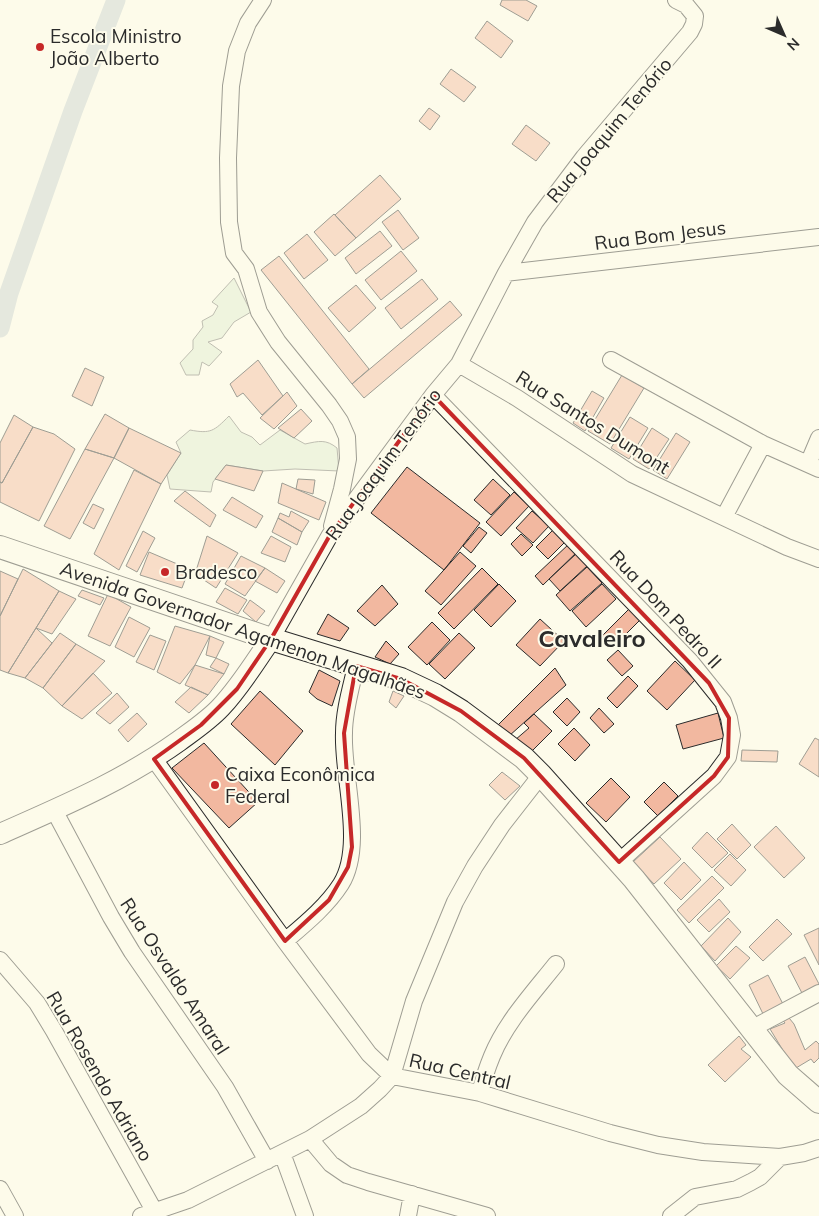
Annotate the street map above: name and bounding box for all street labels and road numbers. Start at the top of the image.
street label: Rua Joaquim Tenório [541,53,677,207]
street label: Rua Bom Jesus [593,215,727,255]
street label: Rua Santos Dumont [512,365,675,479]
street label: Rua Joaquim Tenório [320,383,446,545]
street label: Rua Dom Pedro II [605,545,727,673]
street label: Avenida Governador Agamenon Magalhães [57,556,429,704]
street label: Rua Osvaldo Amaral [115,893,235,1059]
street label: Rua Rosendo Adriano [41,987,159,1165]
street label: Rua Central [407,1048,513,1094]

